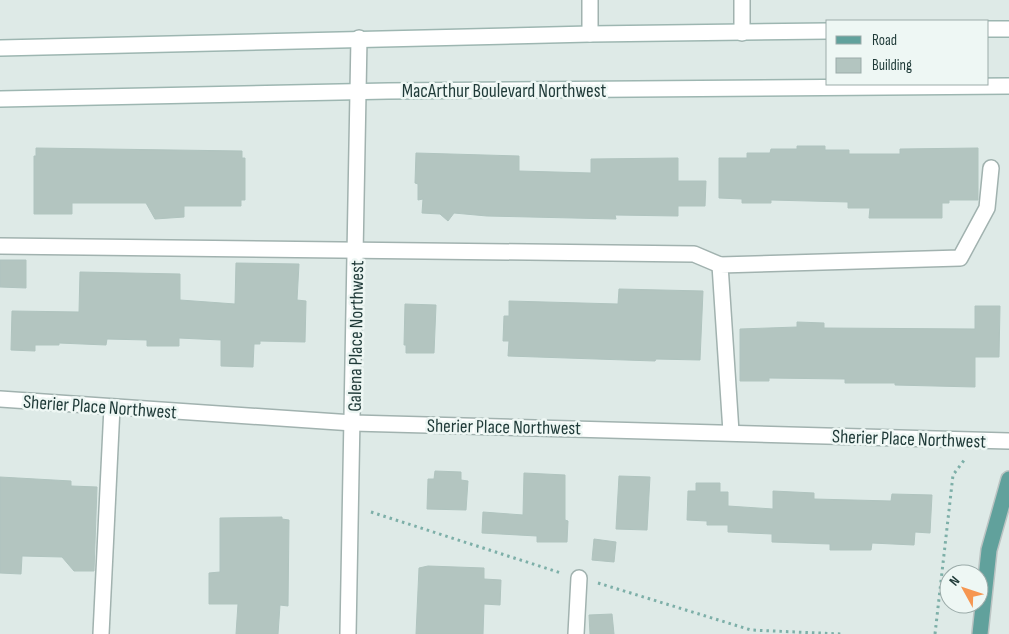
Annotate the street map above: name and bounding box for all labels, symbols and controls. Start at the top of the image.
legend [826,20,989,85]
text: Road [872,31,897,50]
text: Building [872,56,912,75]
street label: MacArthur Boulevard Northwest [402,80,606,103]
street label: Galena Place Northwest [344,260,369,412]
street label: Sherier Place Northwest [22,391,178,424]
street label: Sherier Place Northwest [427,415,581,440]
street label: Sherier Place Northwest [832,425,987,454]
north arrow [939,564,989,614]
text: N [946,573,963,589]

